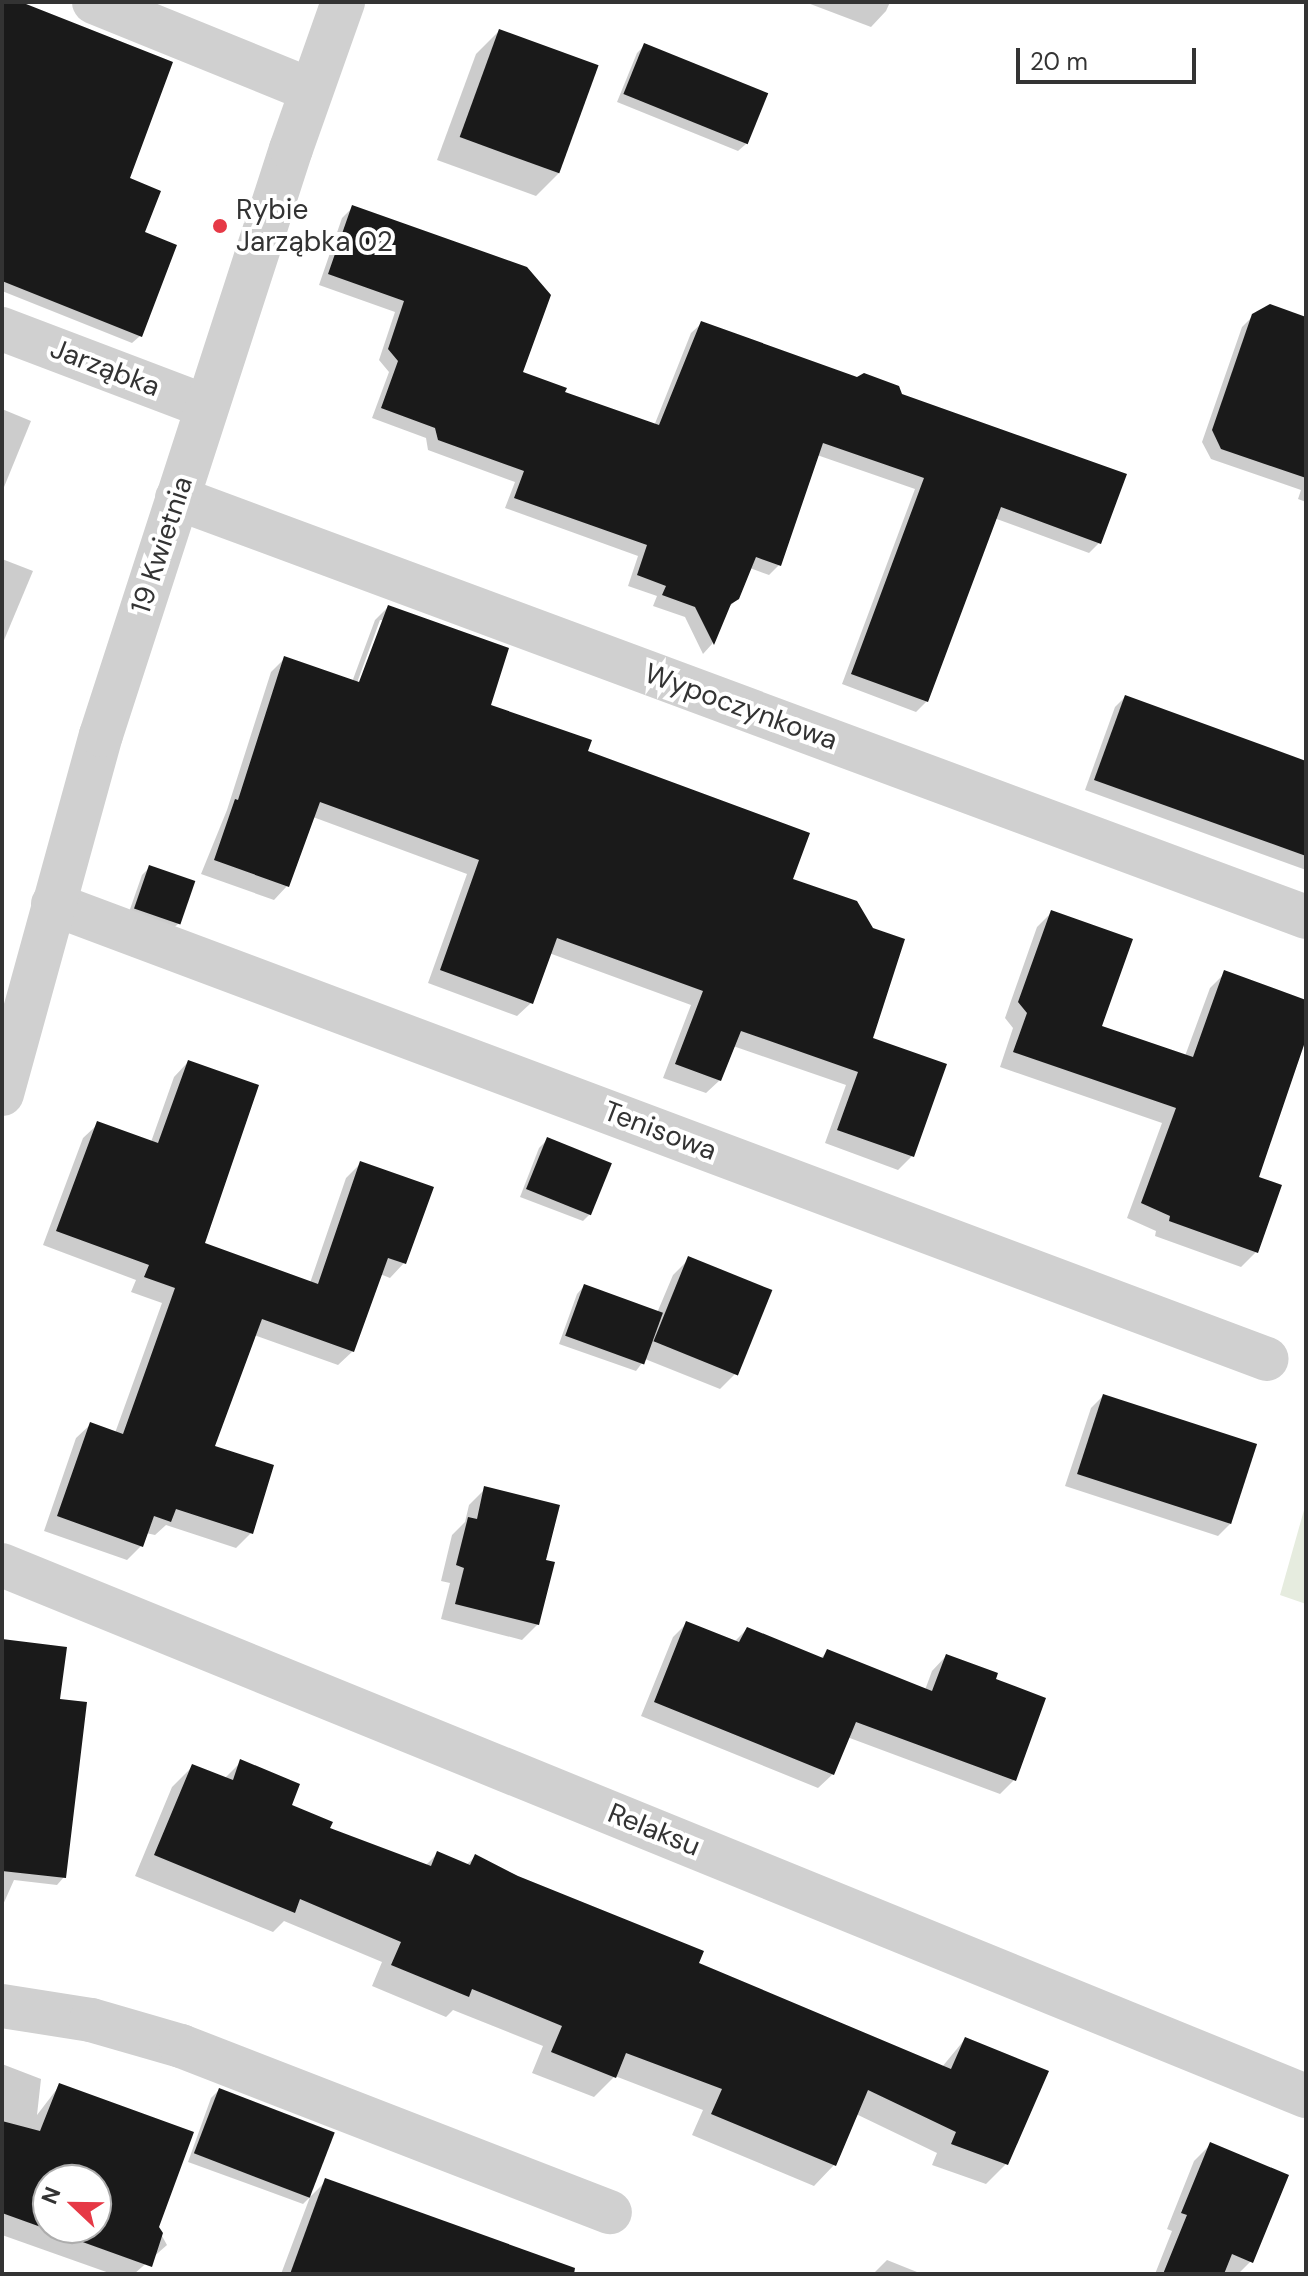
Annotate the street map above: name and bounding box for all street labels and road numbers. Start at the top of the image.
street label: Jarząbka [46,332,164,404]
street label: 19 Kwietnia [124,472,200,618]
street label: Wypoczynkowa [640,657,842,757]
street label: Tenisowa [599,1094,721,1168]
street label: Relaksu [603,1796,705,1864]

